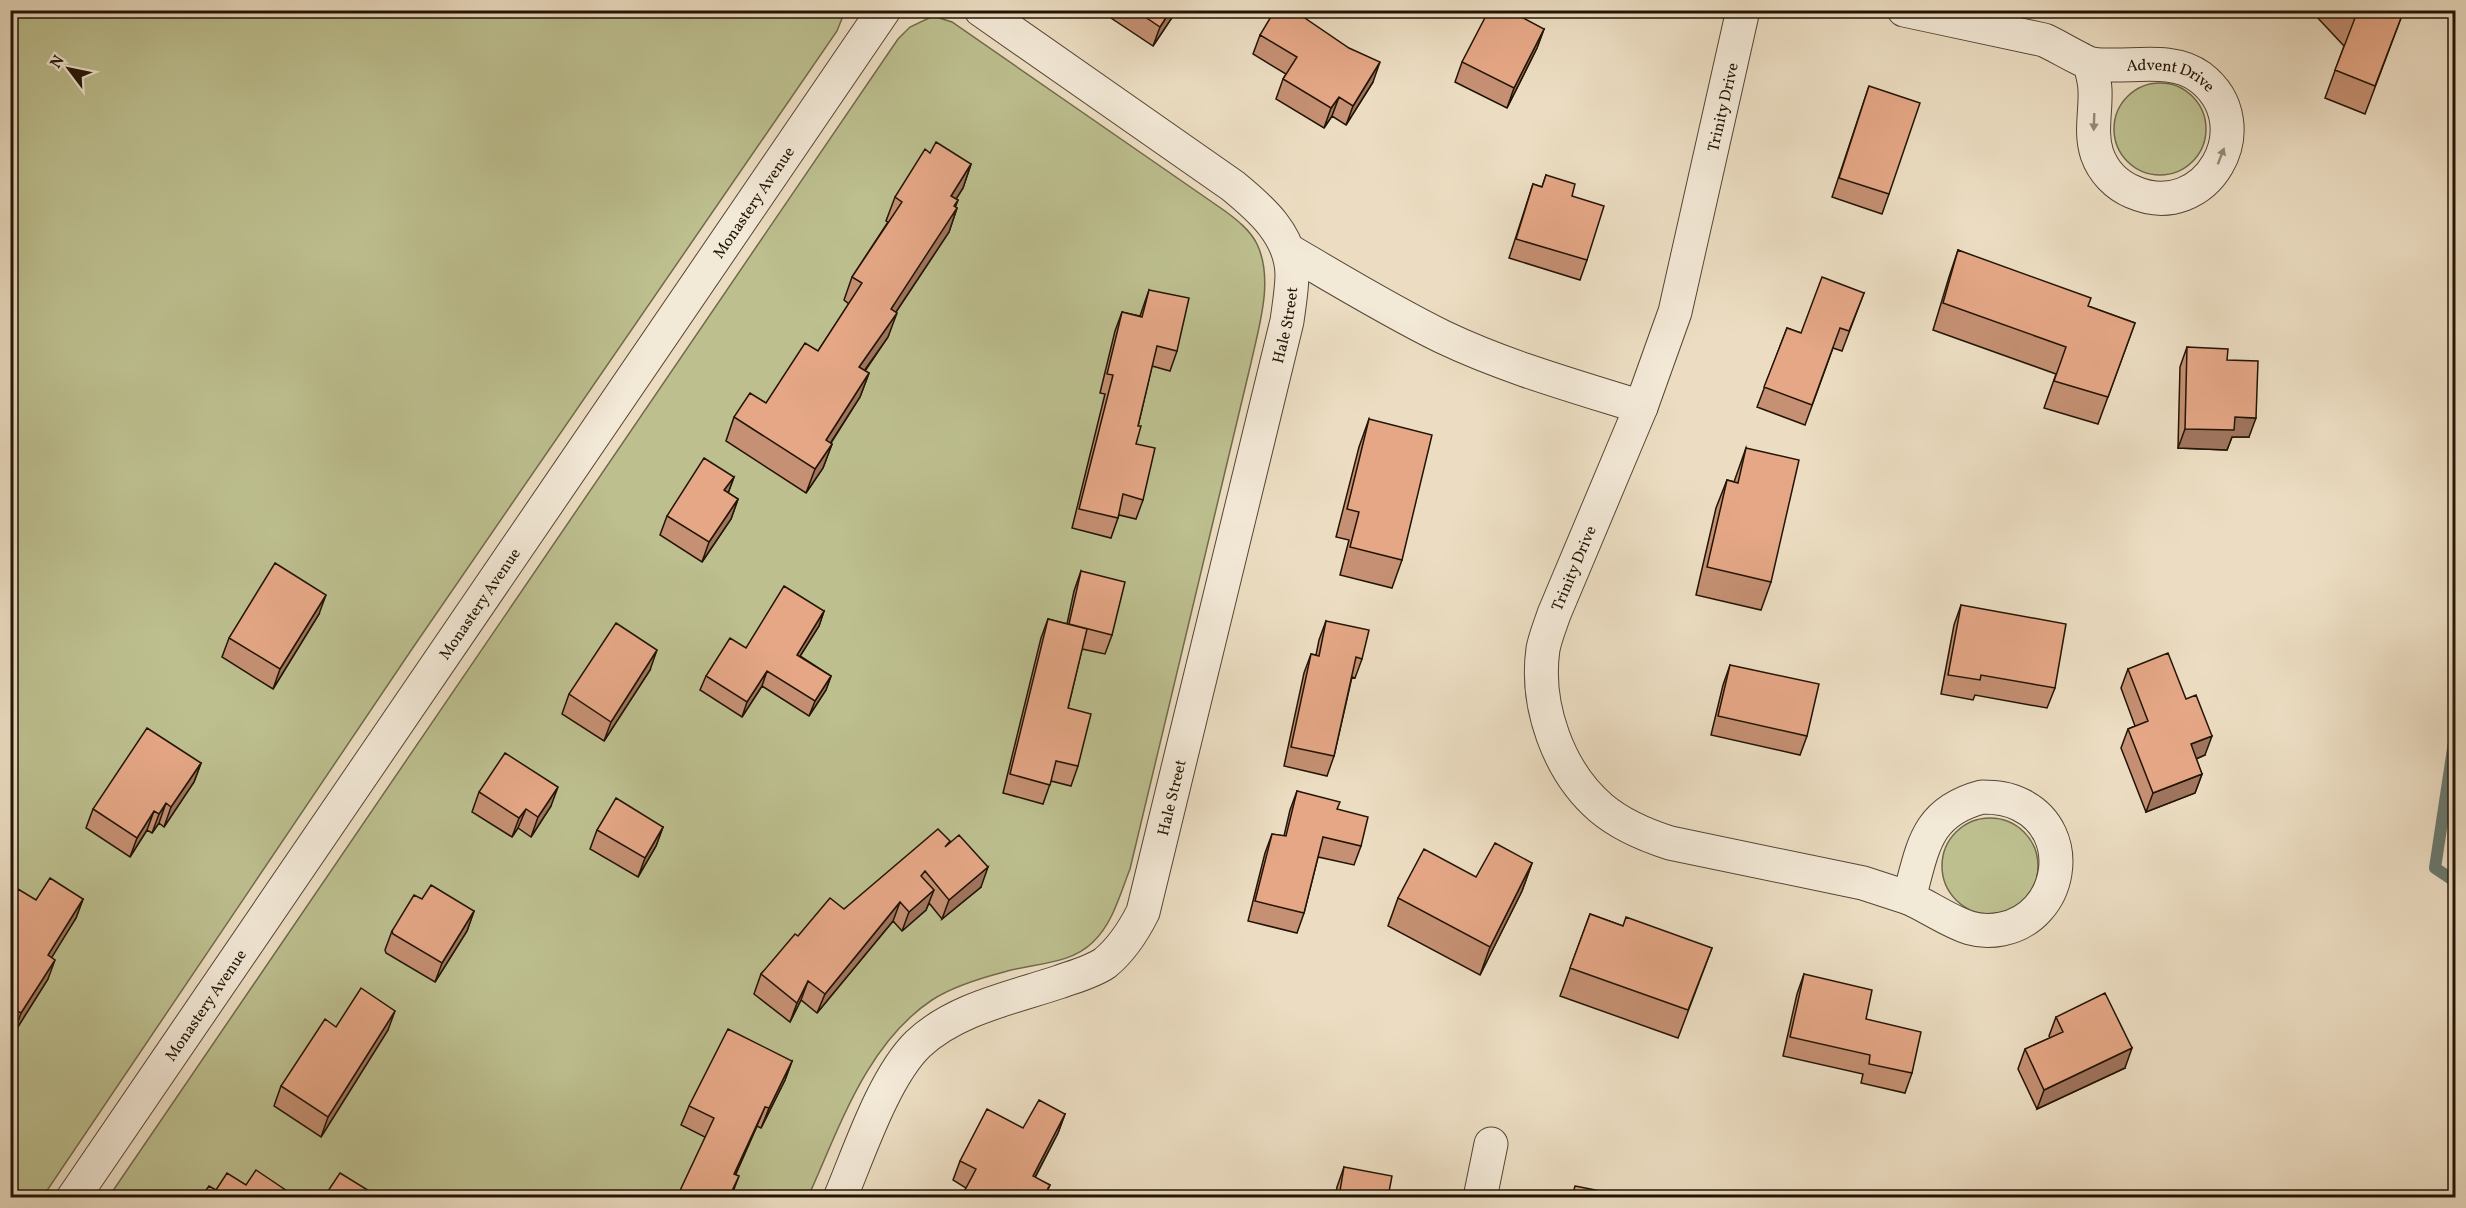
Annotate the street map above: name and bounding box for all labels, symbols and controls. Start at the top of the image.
north arrow [39,39,99,99]
text: N [46,51,71,73]
street label: Advent Drive [2126,55,2219,98]
street label: Trinity Drive [1703,61,1745,154]
one-way arrow [2089,112,2098,131]
street label: Monastery Avenue [709,143,801,263]
one-way arrow [2216,146,2226,164]
street label: Hale Street [1268,286,1304,366]
street label: Trinity Drive [1547,523,1603,615]
street label: Monastery Avenue [435,544,527,665]
street label: Hale Street [1153,757,1193,838]
street label: Monastery Avenue [161,946,253,1066]

